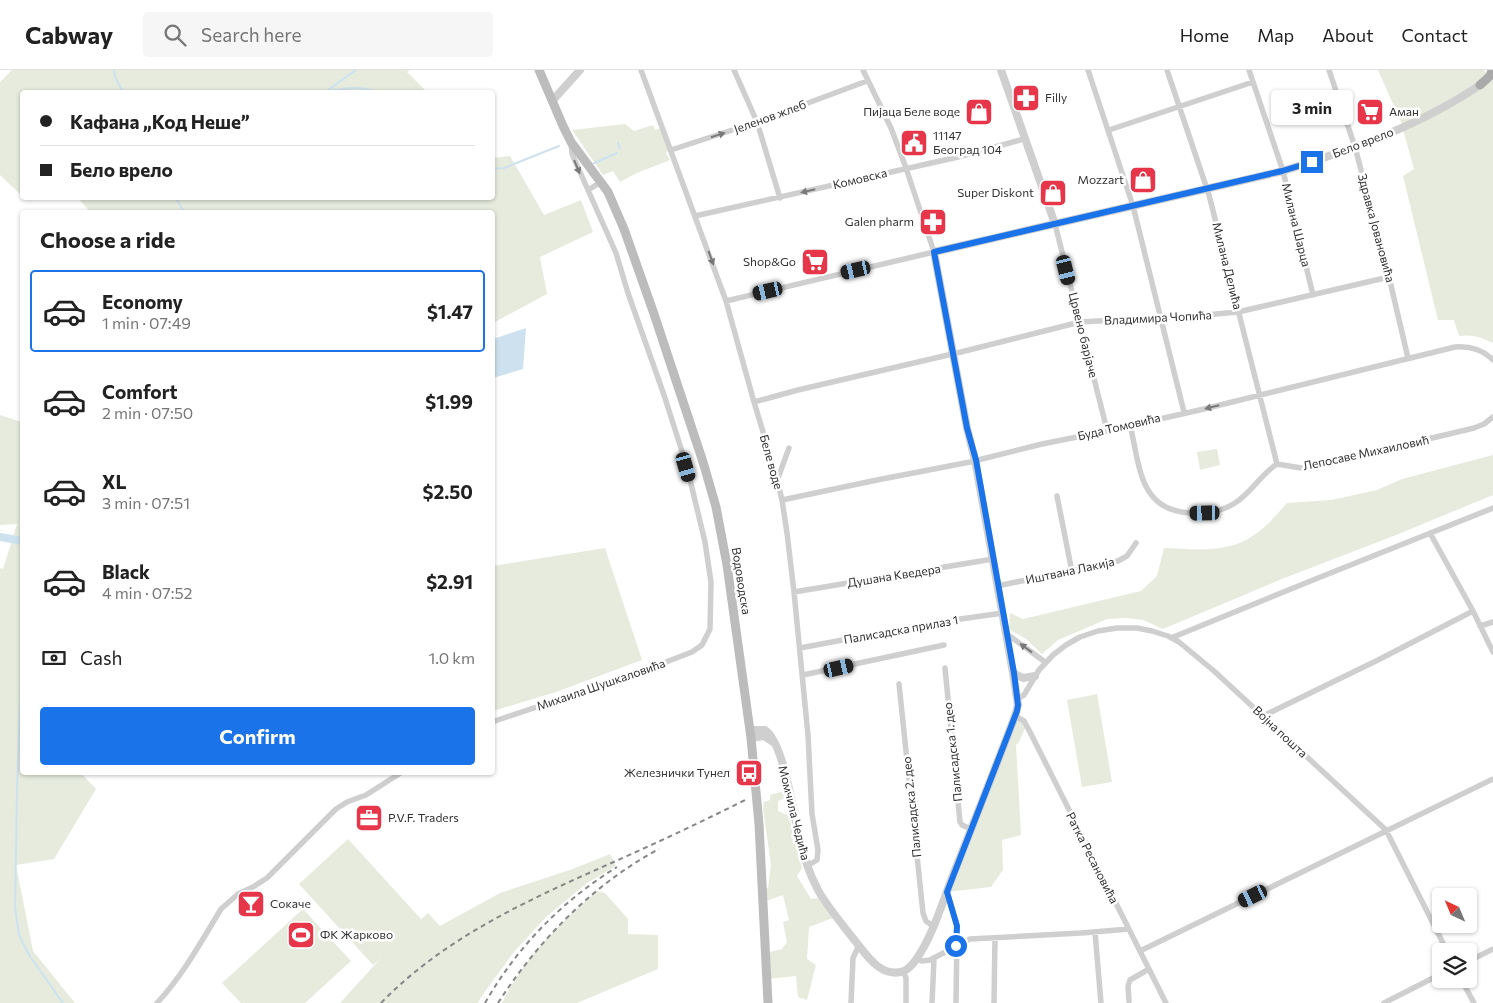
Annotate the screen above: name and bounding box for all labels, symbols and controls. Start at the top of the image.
search box [143,12,493,57]
text: Cabway [25,20,113,49]
icon: search [161,21,189,49]
text: Search here [201,23,302,46]
text: Home [1180,24,1229,46]
text: Map [1257,24,1294,46]
text: About [1322,24,1374,46]
text: Contact [1402,24,1468,46]
pharmacy icon: Filly [1011,83,1041,113]
callout: 3 min [1271,89,1353,124]
place label: Filly [1045,90,1067,104]
street label: Јеленов жлеб [732,97,808,137]
shop icon: Пијаца Беле воде [964,97,994,127]
supermarket icon: Аман [1355,97,1385,127]
text: 3 min [1292,98,1332,117]
place label: Пијаца Беле воде [863,104,960,118]
place label: Аман [1389,104,1419,118]
text: Кафана „Код Неше” [70,110,250,133]
street label: Бело врело [1330,124,1395,160]
public building icon: 11147 Београд 104 [899,128,929,158]
place label: 11147 Београд 104 [933,128,1002,156]
one-way arrow [710,130,725,138]
route end [1301,151,1323,173]
text: Бело врело [70,158,173,181]
one-way arrow [573,160,581,175]
street label: Комовска [831,165,888,191]
shop icon: Mozzart [1128,165,1158,195]
place label: Mozzart [1077,172,1124,186]
street label: Здравка Јовановића [1355,172,1398,284]
shop icon: Super Diskont [1038,178,1068,208]
street label: Милана Шарца [1280,181,1314,268]
place label: Super Diskont [957,185,1034,199]
one-way arrow [800,187,815,195]
pharmacy icon: Galen pharm [918,207,948,237]
place label: Galen pharm [845,214,914,228]
street label: Милана Делића [1210,221,1246,311]
text: Choose a ride [40,226,175,253]
supermarket icon: Shop&Go [800,247,830,277]
one-way arrow [707,251,715,266]
place label: Shop&Go [743,254,796,268]
car [1055,254,1076,286]
car [839,259,872,281]
car [751,280,784,302]
icon: car [42,289,87,334]
text: Economy [102,290,183,313]
street label: Црвено барјаче [1067,291,1101,379]
text: $1.47 [427,300,473,323]
street label: Владимира Чопића [1104,307,1212,327]
text: 1 min · 07:49 [102,313,191,332]
icon: car [42,379,87,424]
text: Comfort [102,380,178,403]
text: $1.99 [425,390,473,413]
text: 2 min · 07:50 [102,403,193,422]
one-way arrow [1205,403,1220,411]
street label: Буда Томовића [1076,410,1162,442]
street label: Лепосаве Михаиловић [1301,432,1430,472]
street label: Беле воде [757,433,786,491]
car [674,451,697,483]
icon: car [42,469,87,514]
text: XL [102,470,127,493]
text: $2.50 [423,480,473,503]
text: 3 min · 07:51 [102,493,190,512]
car [1189,505,1220,521]
street label: Водоводска [730,546,754,616]
street label: Иштвана Лакија [1024,554,1115,586]
icon: car [42,559,87,604]
text: Black [102,560,150,583]
street label: Душана Кведера [846,561,942,589]
text: $2.91 [426,570,473,593]
text: 4 min · 07:52 [102,583,192,602]
street label: Палисадска прилаз 1 [842,612,959,646]
one-way arrow [1019,643,1033,653]
icon: cash [40,644,68,672]
text: Cash [80,646,122,669]
text: 1.0 km [429,648,475,667]
street label: Михаила Шушкаловића [535,655,667,713]
car [822,657,855,679]
street label: Палисадска 1. део [940,702,964,802]
street label: Војна пошта [1251,703,1311,760]
button: Confirm [40,707,475,765]
street label: Палисадска 2. део [899,756,923,858]
bus stop icon: Железнички Тунел [734,758,764,788]
street label: Момчила Чедића [776,764,814,862]
place label: Железнички Тунел [624,765,730,779]
office icon: P.V.F. Traders [354,803,384,833]
place label: P.V.F. Traders [388,810,459,824]
street label: Ратка Ресановића [1064,810,1122,905]
car [1236,883,1269,909]
north arrow [1432,888,1478,932]
map controls [1432,888,1477,988]
bar icon: Сокаче [236,889,266,919]
place label: Сокаче [270,896,311,910]
sports icon: ФК Жарково [286,920,316,950]
place label: ФК Жарково [320,927,393,941]
route start [945,935,967,957]
button: layers [1432,943,1477,988]

